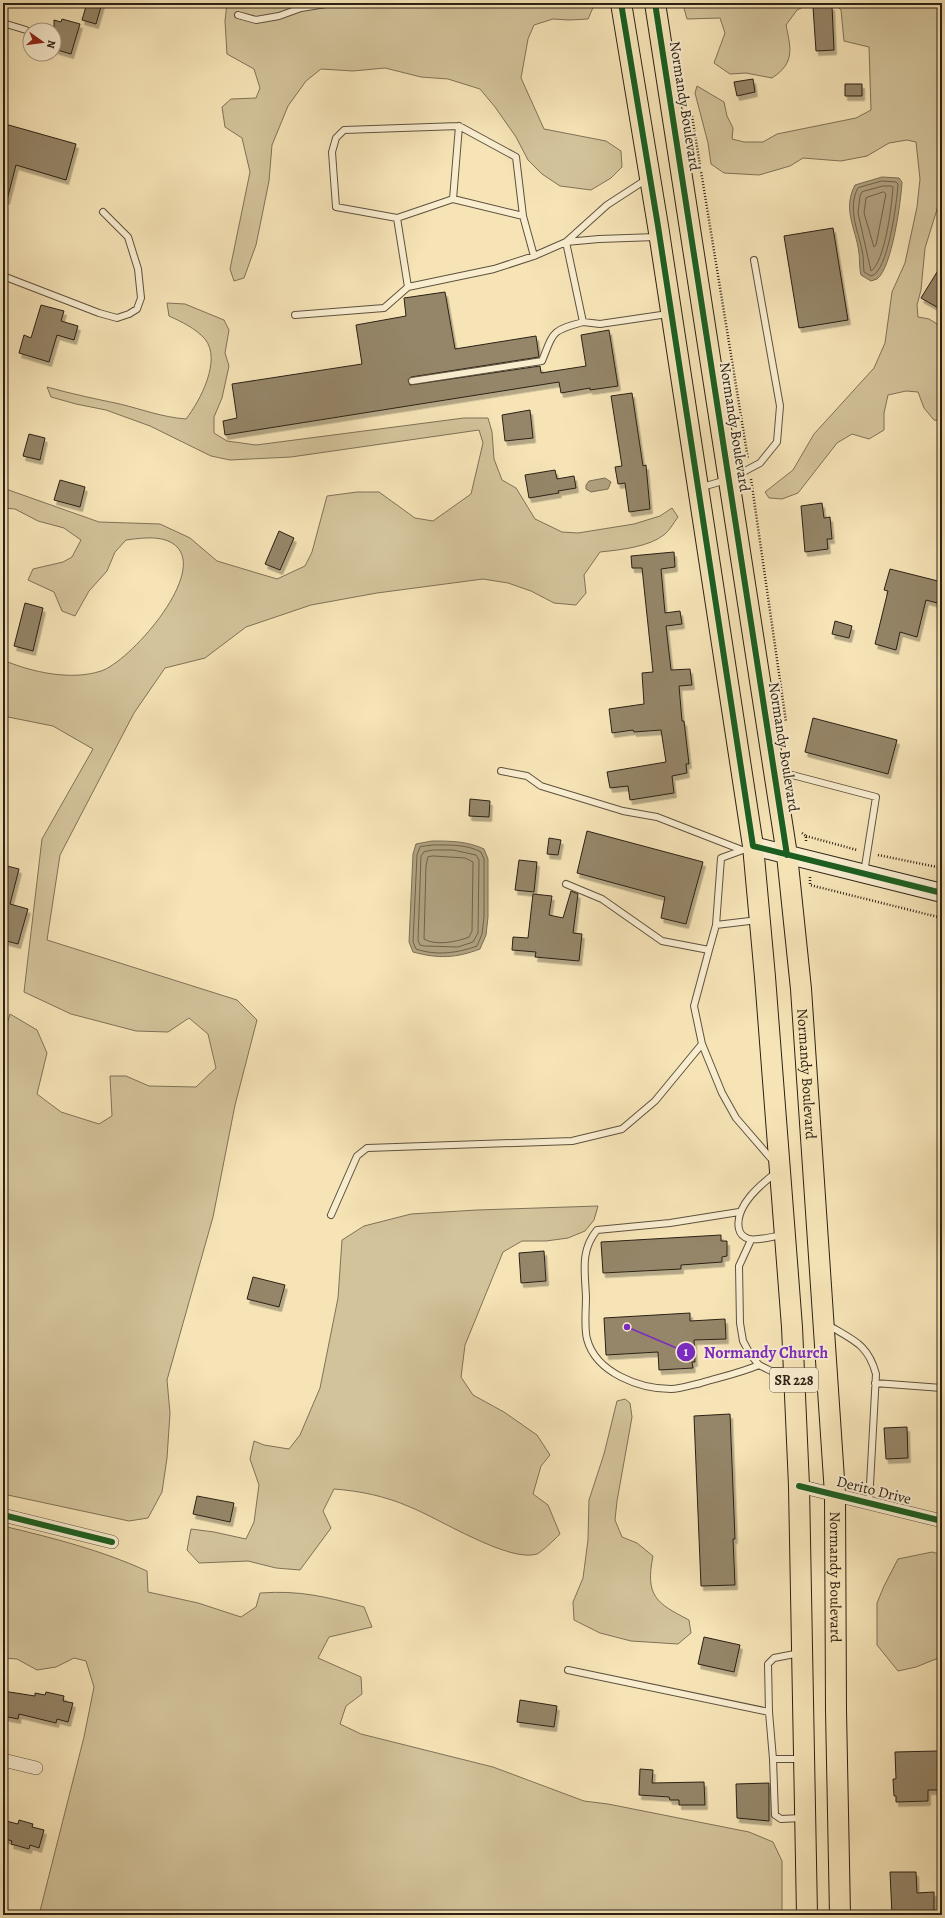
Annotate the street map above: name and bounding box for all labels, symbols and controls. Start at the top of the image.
north arrow [22,22,62,62]
text: N [43,39,59,50]
street label: Normandy Boulevard [665,40,705,173]
street label: Normandy Boulevard [715,361,755,494]
street label: Normandy Boulevard [764,681,804,814]
street label: Normandy Boulevard [792,1008,821,1141]
callout: Normandy Church [676,1338,836,1366]
text: Normandy Church [704,1342,828,1364]
text: 1 [684,1344,689,1360]
road number: SR 228 [770,1368,818,1392]
street label: Derito Drive [835,1471,914,1509]
street label: Normandy Boulevard [825,1511,846,1644]

